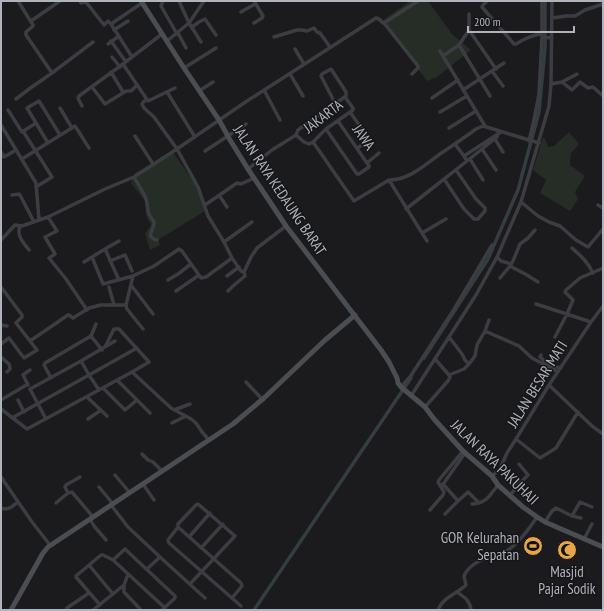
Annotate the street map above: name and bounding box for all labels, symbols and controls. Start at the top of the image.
scale bar [468,8,574,34]
text: 200 m [474,14,501,29]
street label: JAKARTA [299,95,347,138]
street label: JALAN RAYA KEDAUNG BARAT [229,120,331,259]
street label: JAWA [348,120,380,154]
street label: JALAN BESAR MATI [502,337,571,432]
street label: JALAN RAYA PAKUHAJI [446,415,543,509]
place label: GOR Kelurahan Sepatan [441,528,519,564]
sports icon: GOR Kelurahan Sepatan [522,535,544,557]
mosque icon: Masjid Pajar Sodik [556,539,578,561]
place label: Masjid Pajar Sodik [538,562,596,598]

